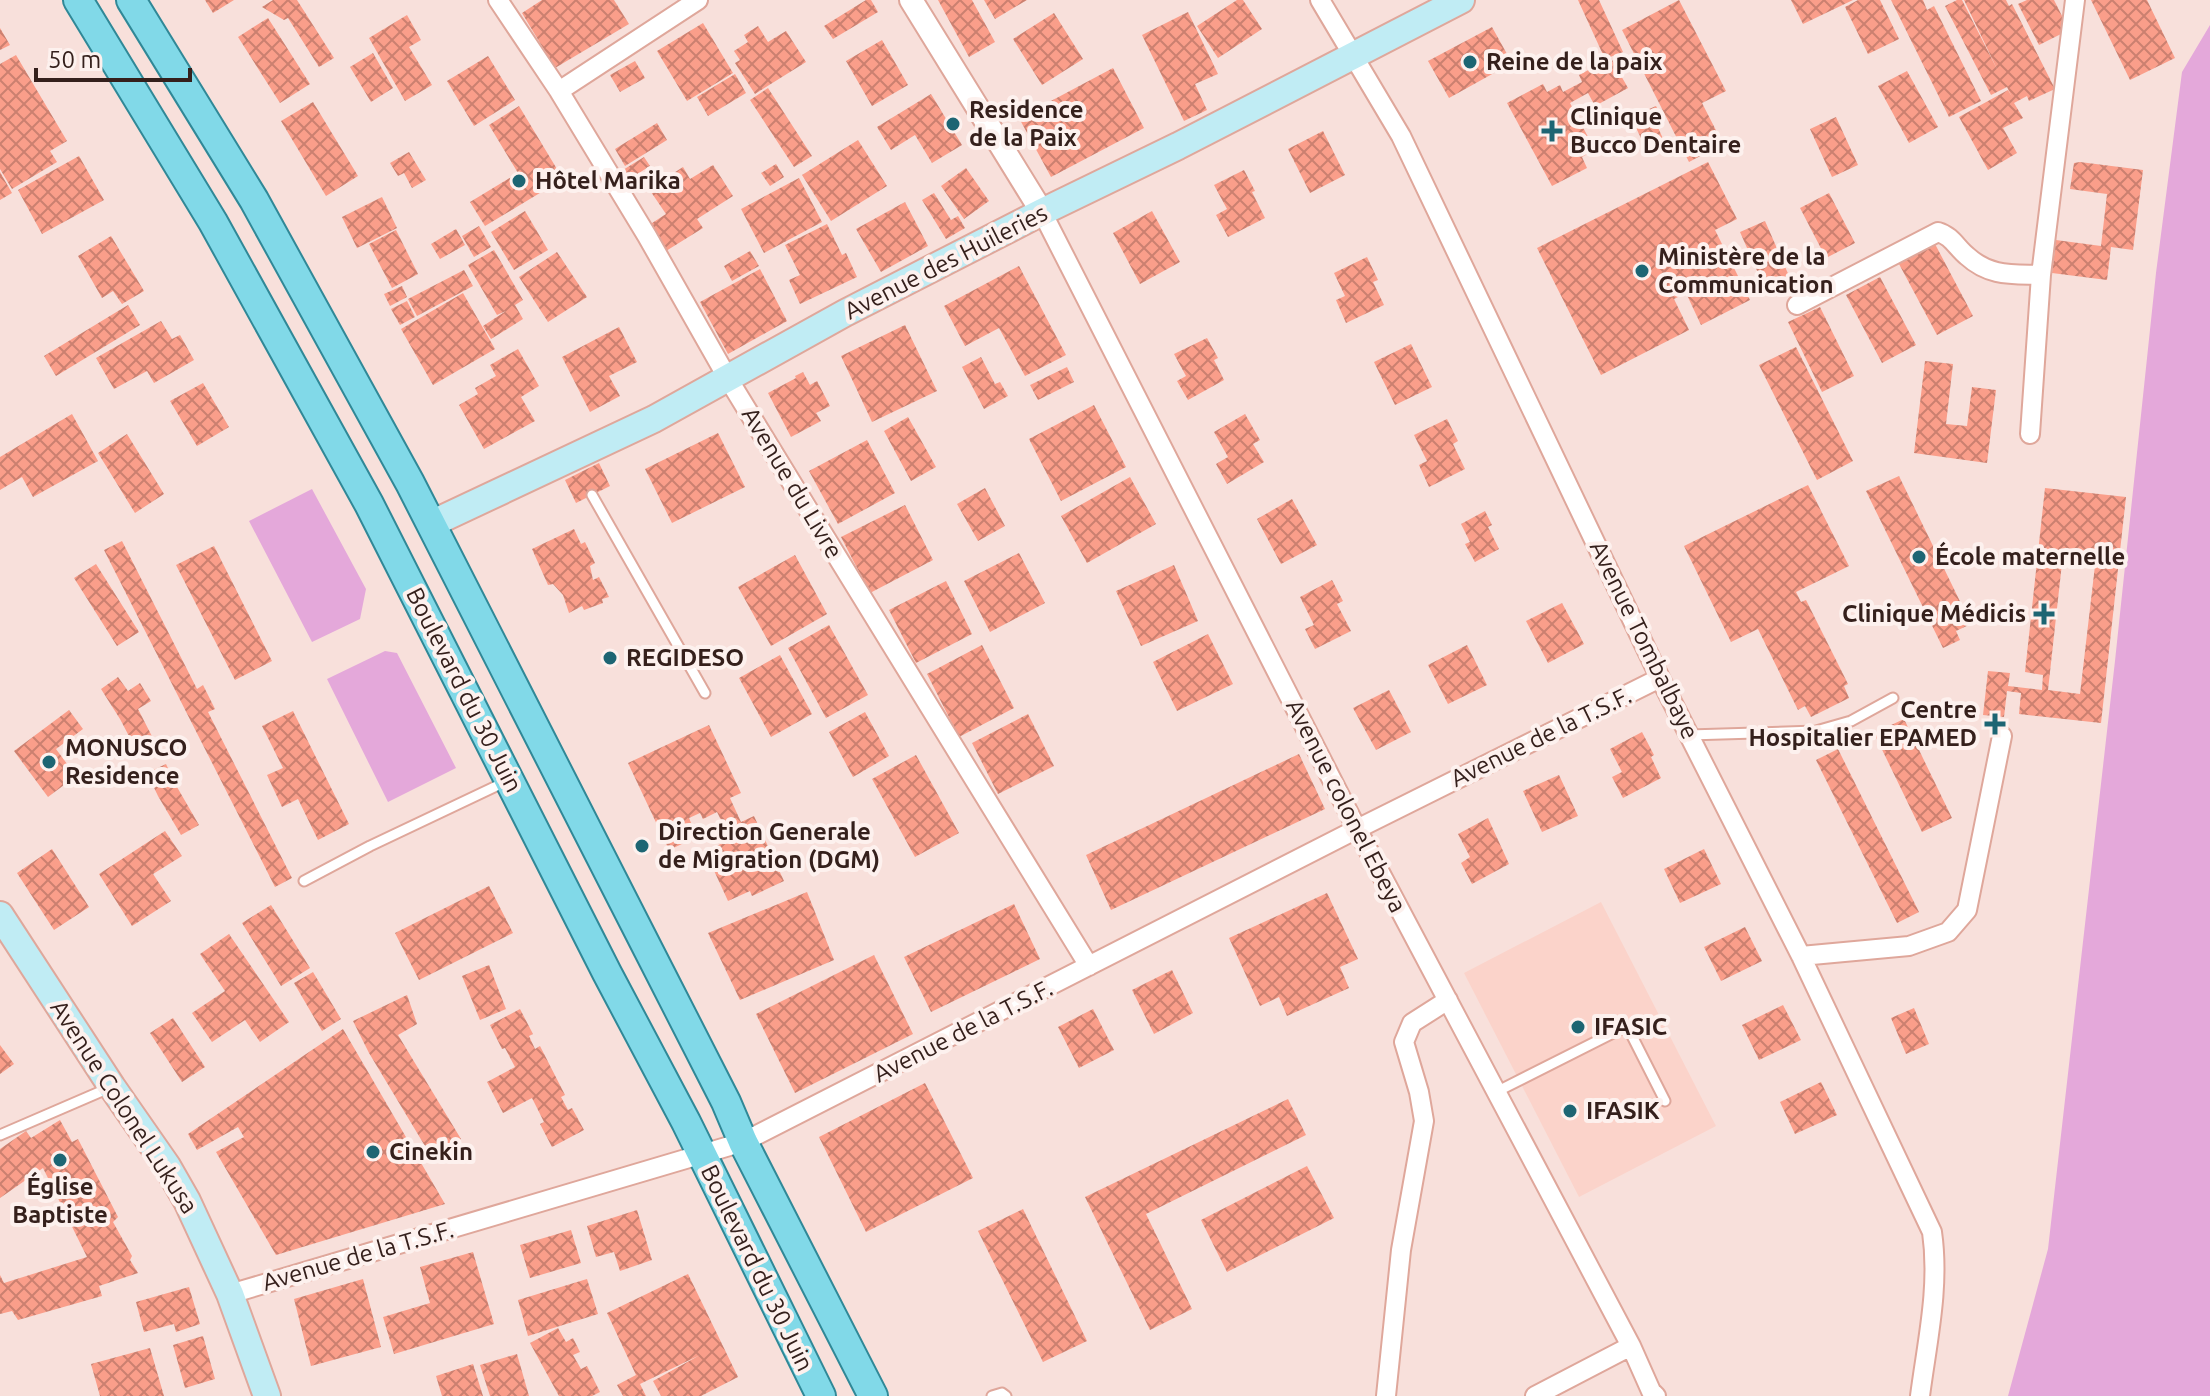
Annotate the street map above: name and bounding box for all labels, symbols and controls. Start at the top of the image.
scale bar [36,32,190,82]
text: 50 m [48,46,101,73]
place label: Reine de la paix [1486,48,1663,75]
marker: Reine de la paix [1461,53,1479,71]
place label: Residence de la Paix [969,96,1083,151]
place label: Clinique Bucco Dentaire [1570,103,1741,158]
marker: Residence de la Paix [944,115,962,133]
marker: Clinique Bucco Dentaire [1541,120,1563,142]
place label: Hôtel Marika [535,167,681,194]
marker: Hôtel Marika [510,172,528,190]
street label: Avenue des Huileries [840,199,1052,324]
place label: Ministère de la Communication [1658,243,1834,298]
marker: Ministère de la Communication [1633,262,1651,280]
street label: Avenue du Livre [737,402,848,563]
street label: Avenue Tombalbaye [1585,536,1704,743]
place label: École maternelle [1935,541,2125,570]
marker: École maternelle [1910,548,1928,566]
street label: Boulevard du 30 Juin [401,583,528,797]
place label: Clinique Médicis [1842,600,2026,627]
marker: Clinique Médicis [2033,603,2055,625]
place label: REGIDESO [626,644,744,671]
marker: REGIDESO [601,649,619,667]
street label: Avenue de la T.S.F. [1446,681,1635,792]
street label: Avenue colonel Ebeya [1281,695,1412,917]
place label: Centre Hospitalier EPAMED [1748,696,1977,751]
marker: Centre Hospitalier EPAMED [1984,713,2006,735]
place label: MONUSCO Residence [65,734,187,789]
marker: MONUSCO Residence [40,753,58,771]
place label: Direction Generale de Migration (DGM) [658,818,880,873]
marker: Direction Generale de Migration (DGM) [633,837,651,855]
street label: Avenue de la T.S.F. [869,974,1057,1087]
street label: Avenue Colonel Lukusa [45,995,203,1218]
place label: IFASIC [1594,1013,1667,1040]
marker: IFASIC [1569,1018,1587,1036]
place label: IFASIK [1586,1097,1660,1124]
marker: IFASIK [1561,1102,1579,1120]
place label: Cinekin [389,1138,473,1165]
marker: Cinekin [364,1143,382,1161]
marker: Église Baptiste [51,1151,69,1169]
street label: Boulevard du 30 Juin [696,1160,819,1375]
place label: Église Baptiste [12,1171,108,1228]
street label: Avenue de la T.S.F. [259,1215,456,1296]

